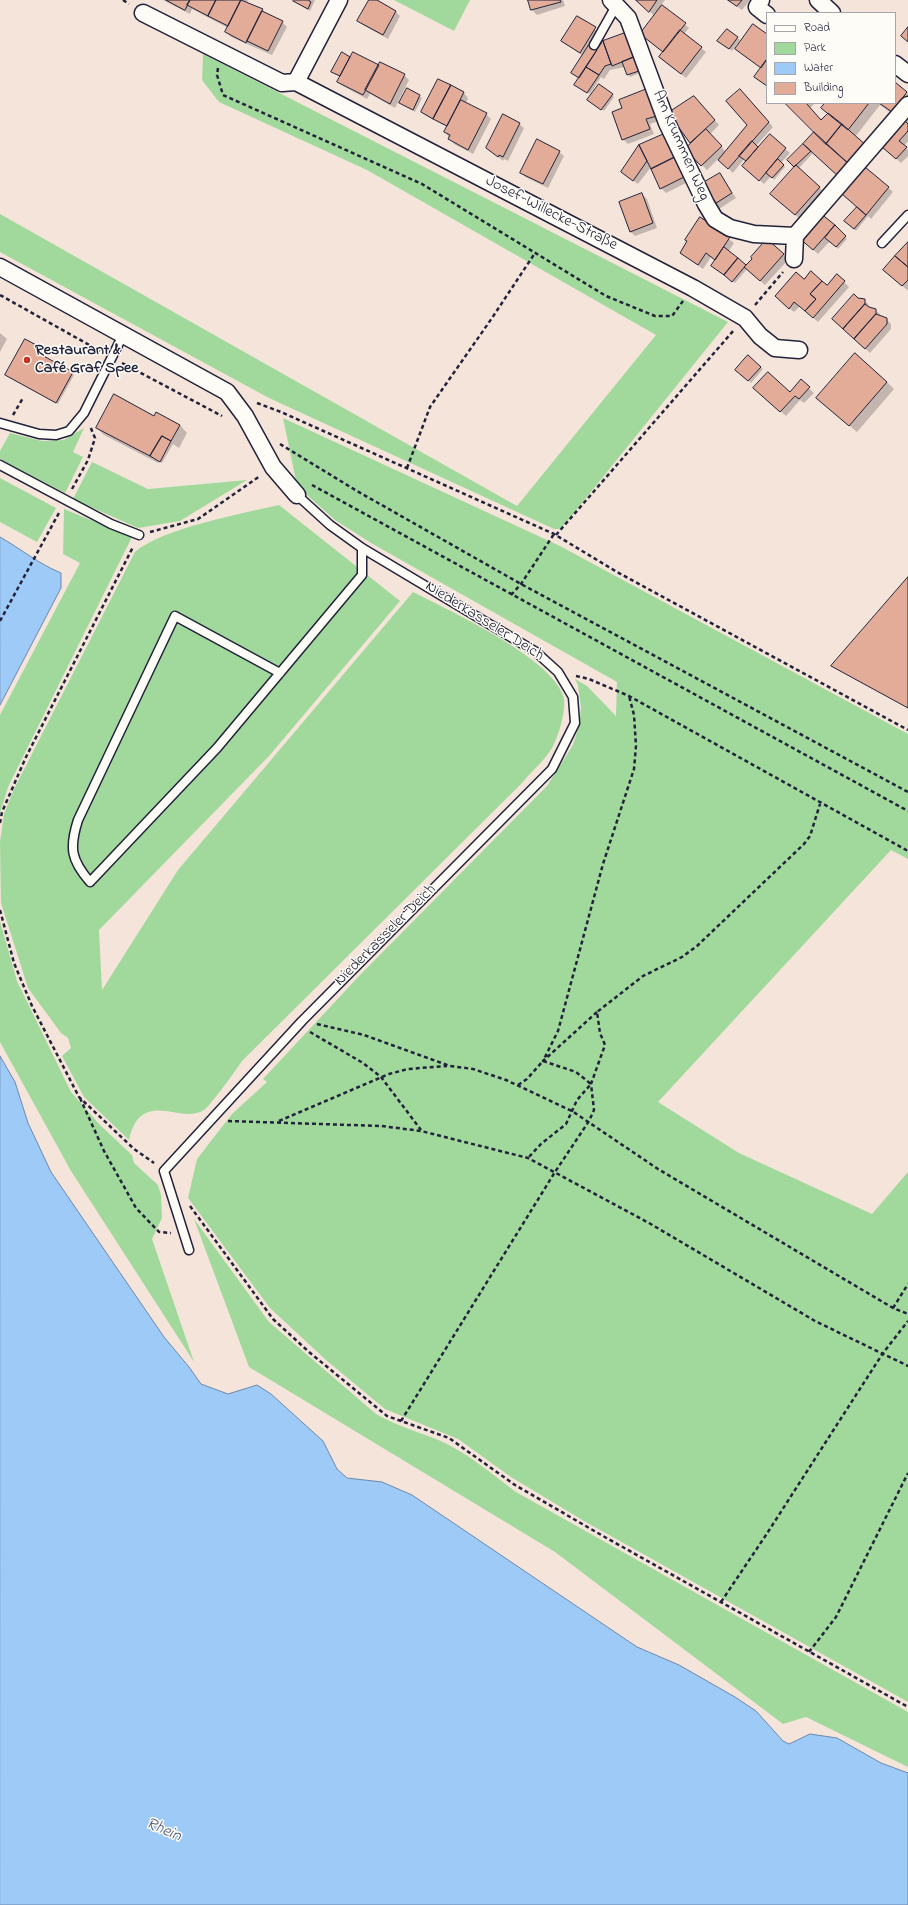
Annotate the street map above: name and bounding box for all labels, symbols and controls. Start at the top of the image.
legend [766,12,896,104]
text: Road [804,19,830,37]
text: Park [804,39,826,57]
text: Water [804,59,833,77]
text: Building [804,79,843,97]
street label: Am Krummen Weg [647,88,713,204]
street label: Josef-Willecke-Straße [482,172,620,256]
place label: Restaurant & Café Graf Spee [35,341,138,379]
marker: Restaurant & Café Graf Spee [22,355,32,365]
street label: Niederkasseler Deich [421,578,547,666]
street label: Niederkasseler Deich [331,881,441,991]
water label: Rhein [142,1814,184,1848]

